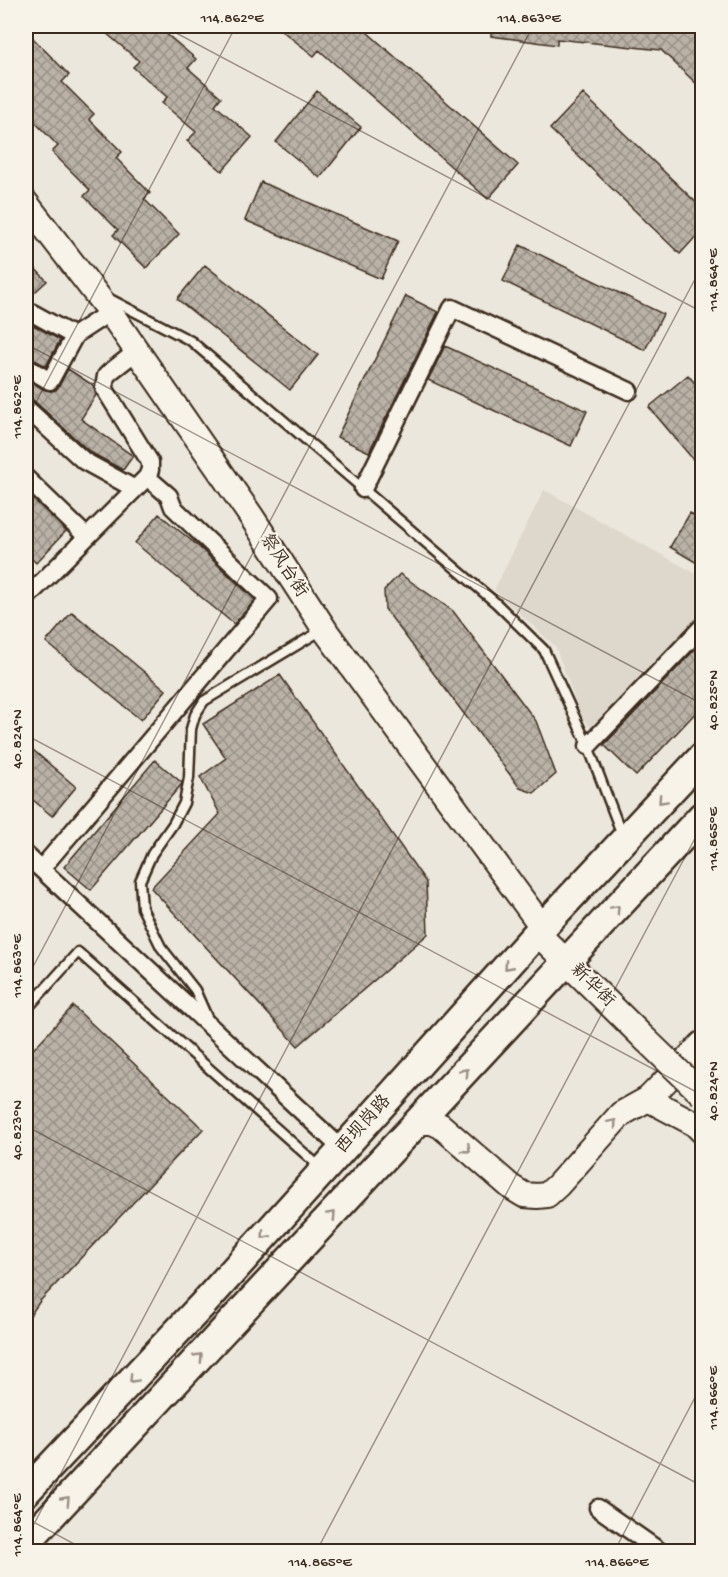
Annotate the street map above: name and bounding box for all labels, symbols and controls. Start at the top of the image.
text: 114.862°E [199,10,264,28]
text: 114.863°E [496,10,561,28]
text: 114.864°E [705,248,723,312]
text: 114.862°E [9,375,27,440]
street label: 祭风台街 [255,530,312,602]
text: 40.825°N [705,670,723,730]
text: 40.824°N [9,709,27,769]
one-way arrow [659,793,670,804]
text: 114.865°E [705,806,723,872]
one-way arrow [609,906,620,916]
text: 114.863°E [9,934,27,999]
one-way arrow [504,959,515,970]
street label: 新华街 [565,959,619,1012]
text: 40.824°N [705,1061,723,1121]
one-way arrow [457,1069,468,1080]
street label: 西坝岗路 [331,1091,396,1159]
text: 40.823°N [9,1100,27,1160]
one-way arrow [606,1119,617,1129]
one-way arrow [460,1142,471,1153]
one-way arrow [324,1211,335,1222]
one-way arrow [261,1229,272,1239]
one-way arrow [191,1354,202,1365]
text: 114.866°E [705,1366,723,1431]
one-way arrow [129,1371,140,1382]
text: 114.864°E [9,1493,27,1557]
one-way arrow [58,1496,69,1507]
text: 114.865°E [287,1554,353,1572]
text: 114.866°E [584,1554,649,1572]

